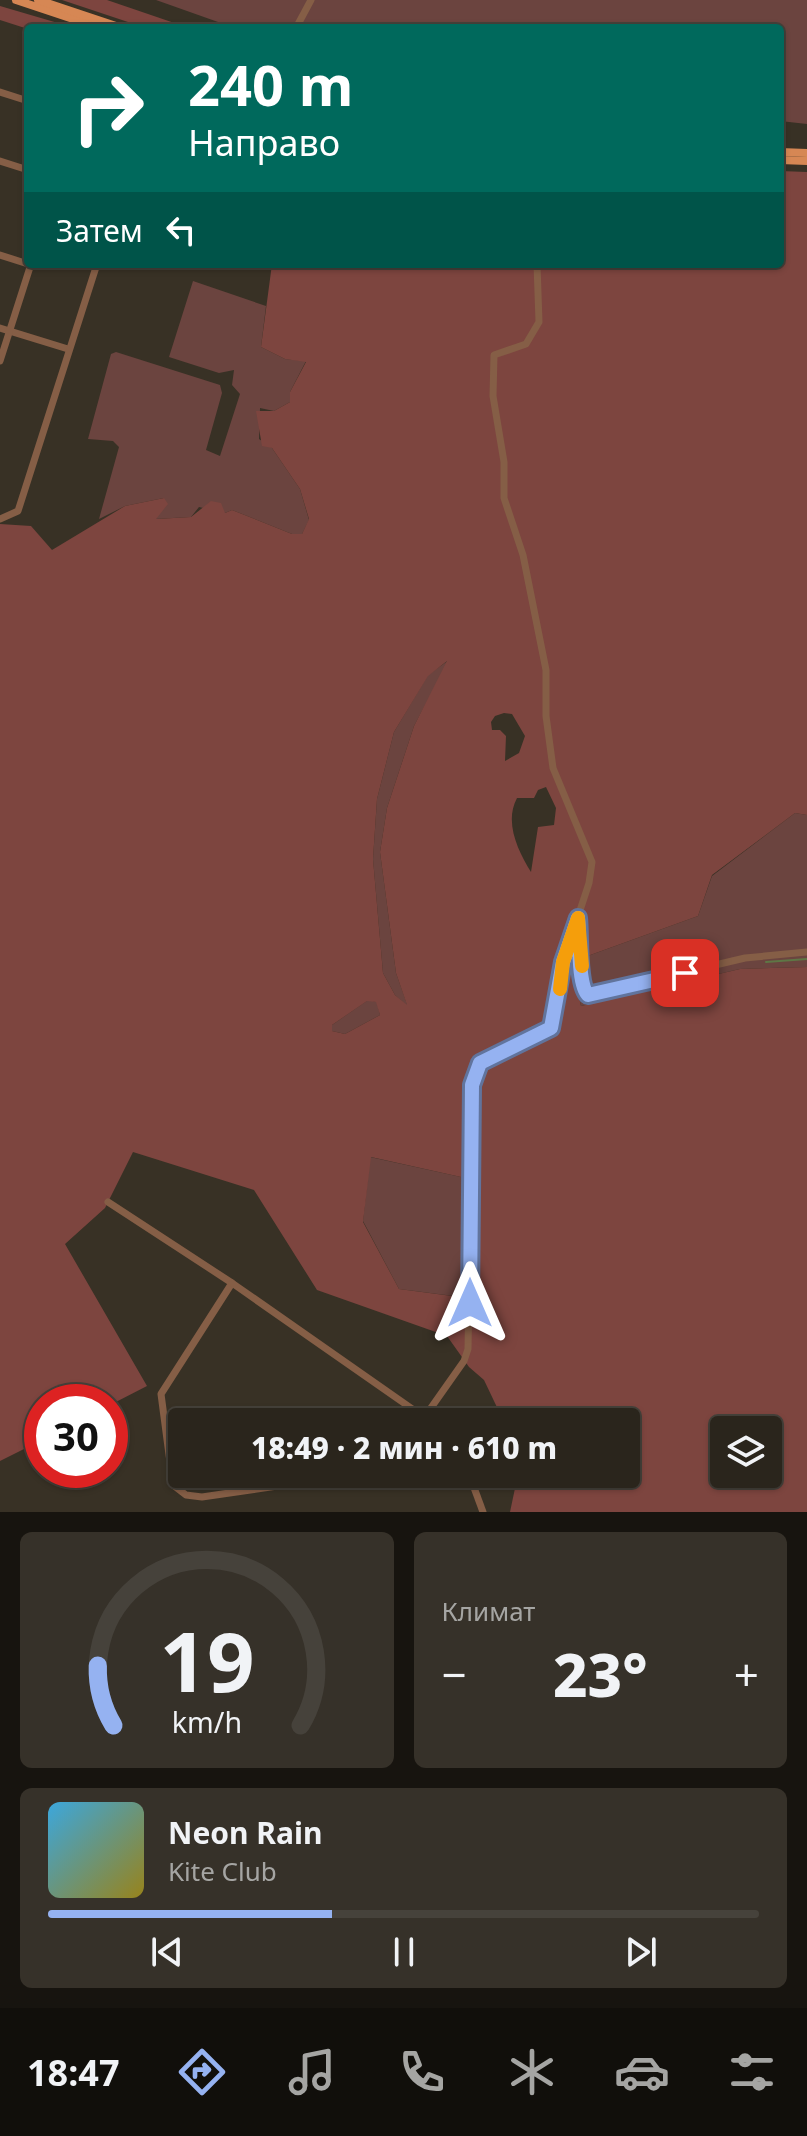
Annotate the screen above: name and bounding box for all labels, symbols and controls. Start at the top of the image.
text: 240 m [188,46,353,122]
icon: right [56,56,160,160]
text: Направо [188,118,340,167]
icon: left [159,208,203,252]
text: Затем [56,210,143,251]
pin [651,939,719,1007]
icon: arrive [663,951,707,995]
position arrow [428,1261,512,1345]
speed limit sign: 30 [24,1384,128,1488]
map controls [710,1416,782,1488]
button: layers [710,1416,782,1488]
text: 18:49 · 2 мин · 610 m [251,1427,557,1468]
text: Климат [442,1593,535,1629]
text: 19 [159,1603,254,1716]
text: 23° [553,1633,648,1715]
text: − [442,1644,467,1704]
text: + [734,1644,759,1704]
text: km/h [172,1702,242,1741]
text: Neon Rain [168,1812,322,1853]
text: Kite Club [168,1853,277,1889]
icon: previous [145,1930,189,1974]
icon: pause [382,1930,426,1974]
icon: next [619,1930,663,1974]
icon: directions [174,2044,230,2100]
icon: music [284,2044,340,2100]
icon: phone [394,2044,450,2100]
icon: climate [504,2044,560,2100]
icon: car [614,2044,670,2100]
icon: filters [724,2044,780,2100]
text: 18:47 [27,2048,120,2097]

